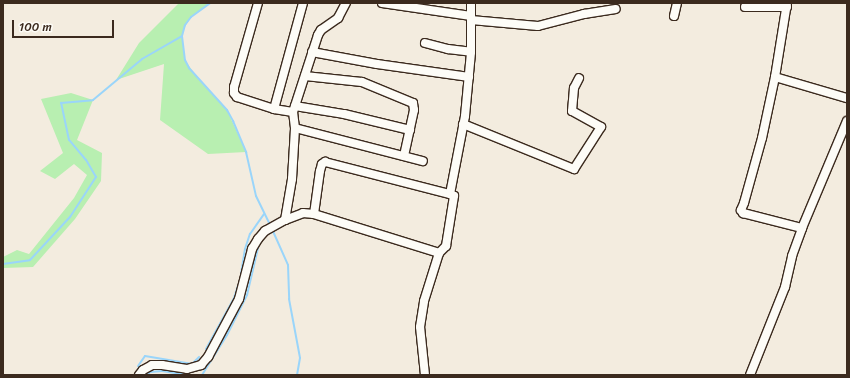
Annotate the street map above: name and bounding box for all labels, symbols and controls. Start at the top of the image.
scale bar [14,12,116,38]
text: 100 m [19,16,52,38]

